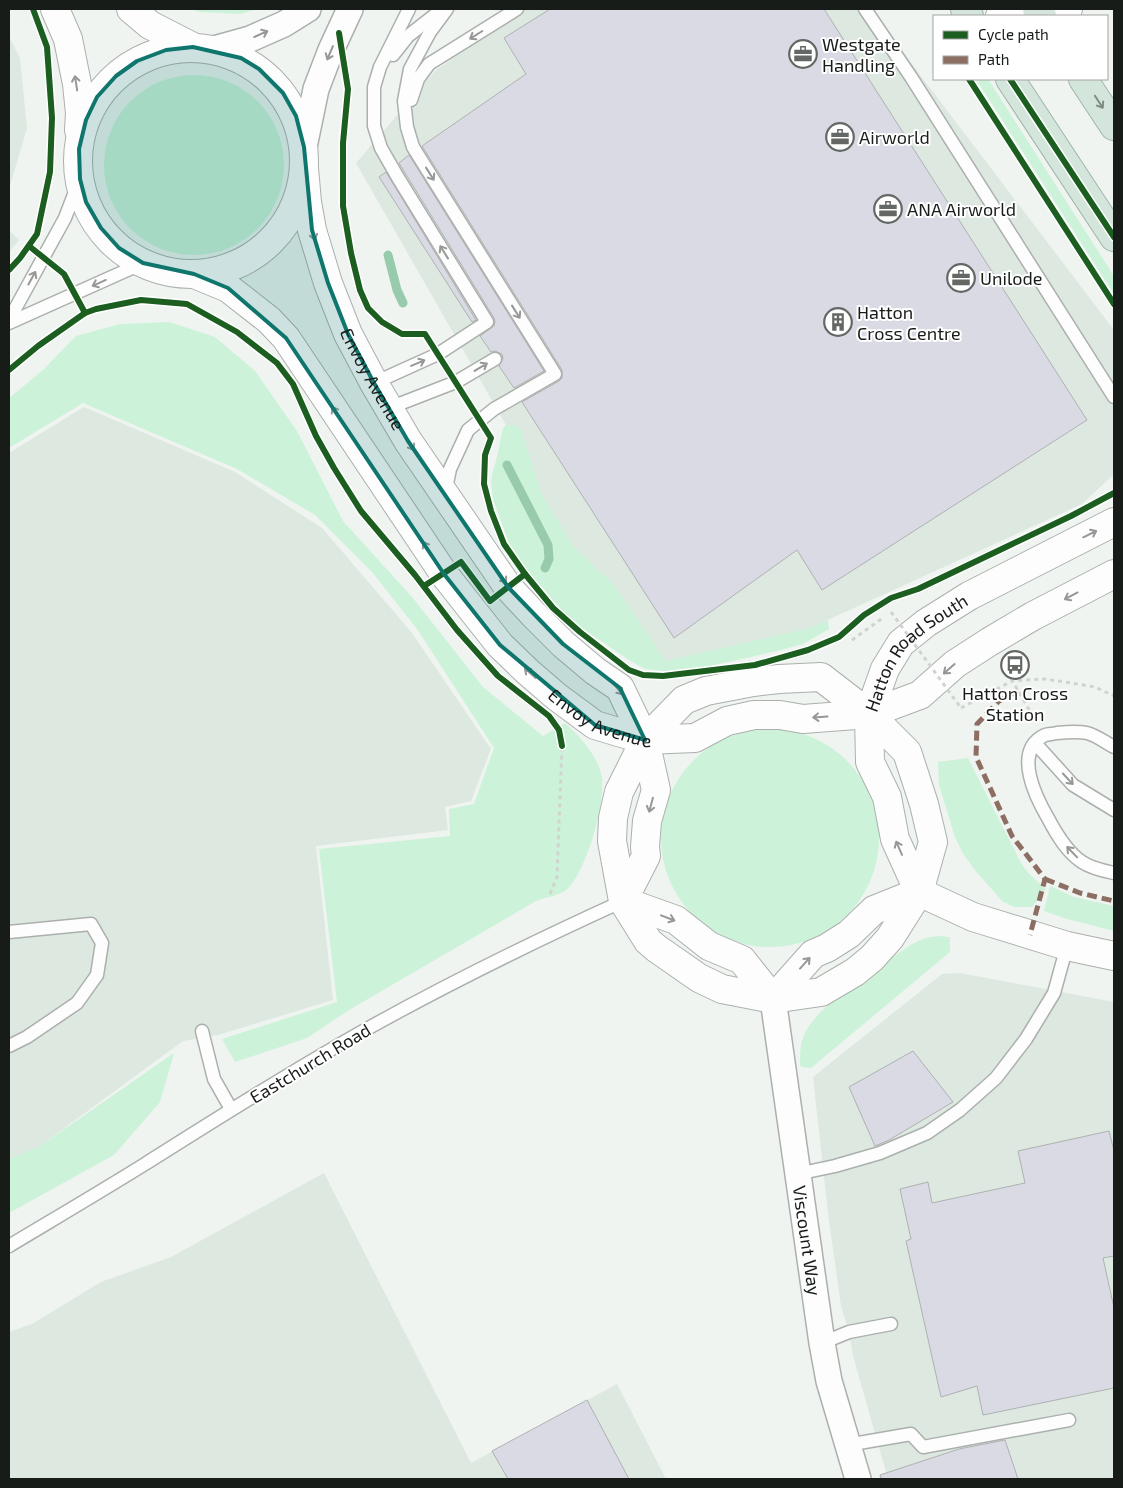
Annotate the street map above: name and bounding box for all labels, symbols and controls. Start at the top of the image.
legend [933,15,1108,80]
text: Cycle path [978,25,1049,43]
one-way arrow [253,29,268,39]
one-way arrow [469,29,483,40]
place label: Westgate Handling [822,33,901,76]
office icon: Westgate Handling [788,39,818,69]
one-way arrow [325,45,334,60]
text: Path [978,50,1009,68]
one-way arrow [71,75,81,91]
one-way arrow [1094,95,1104,109]
office icon: Airworld [825,122,855,152]
place label: Airworld [859,126,930,148]
one-way arrow [424,167,435,181]
office icon: ANA Airworld [873,194,903,224]
place label: ANA Airworld [907,198,1016,220]
one-way arrow [309,225,319,241]
one-way arrow [438,246,448,260]
office icon: Unilode [946,263,976,293]
place label: Unilode [980,267,1042,289]
one-way arrow [28,271,38,286]
one-way arrow [92,279,107,288]
place label: Hatton Cross Centre [857,301,961,344]
one-way arrow [511,304,521,318]
building icon: Hatton Cross Centre [823,307,853,337]
street label: Envoy Avenue [336,325,410,434]
one-way arrow [410,357,425,367]
one-way arrow [473,362,487,372]
one-way arrow [331,406,342,420]
one-way arrow [405,436,415,450]
one-way arrow [1082,529,1097,538]
one-way arrow [421,542,431,556]
one-way arrow [497,570,507,584]
street label: Hatton Road South [860,589,971,715]
one-way arrow [1064,592,1079,601]
bus stop icon: Hatton Cross Station [1000,650,1030,680]
one-way arrow [943,664,956,675]
one-way arrow [523,668,536,679]
place label: Hatton Cross Station [962,682,1068,725]
one-way arrow [613,683,624,696]
street label: Envoy Avenue [544,684,651,751]
one-way arrow [813,713,829,722]
one-way arrow [1062,773,1074,785]
one-way arrow [646,796,655,812]
one-way arrow [894,841,904,856]
one-way arrow [1066,846,1078,858]
one-way arrow [660,914,675,923]
one-way arrow [799,956,811,969]
street label: Eastchurch Road [246,1018,374,1108]
street label: Viscount Way [789,1184,826,1298]

